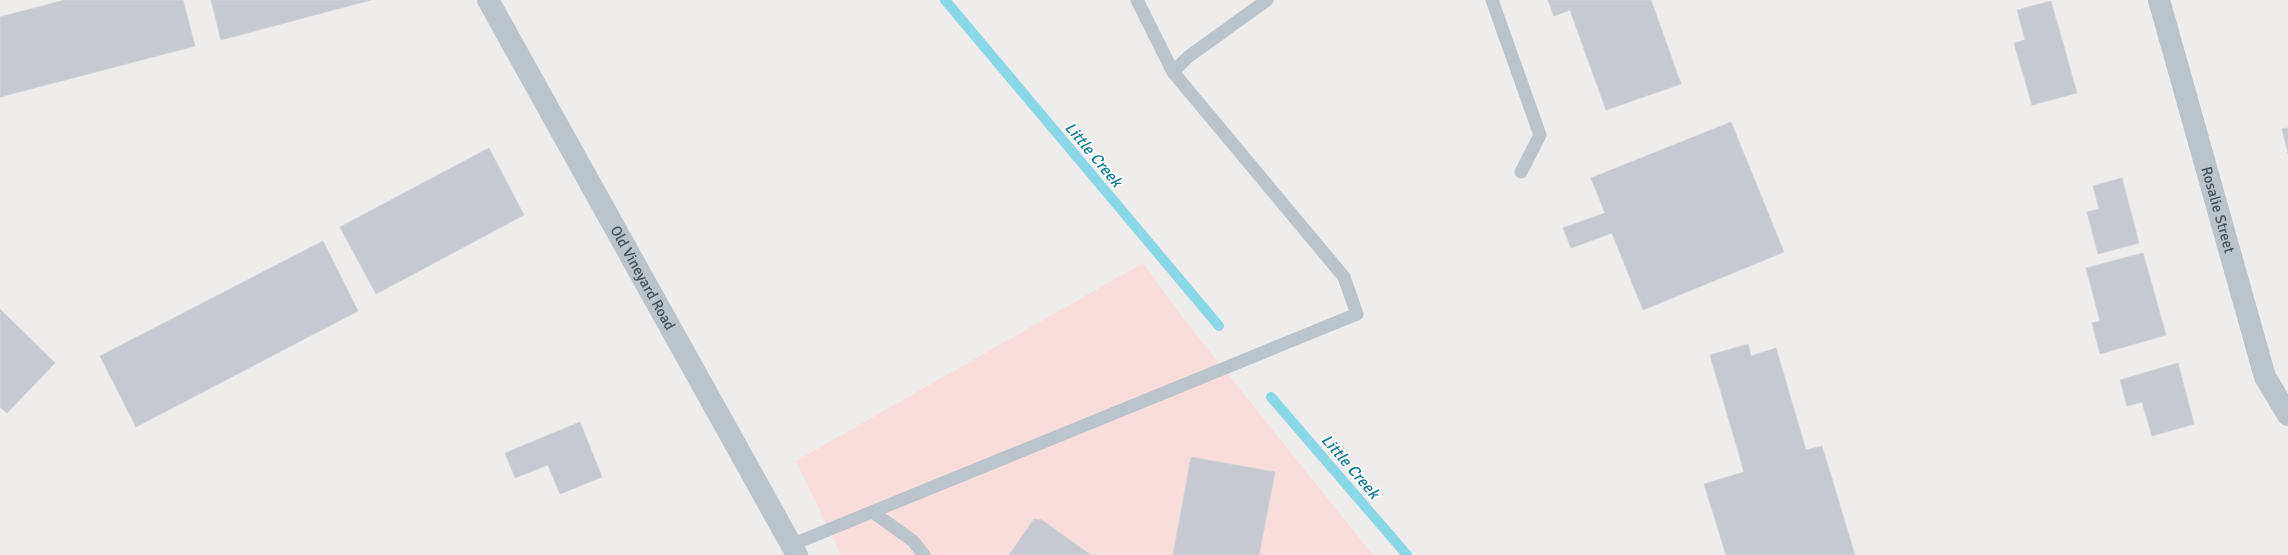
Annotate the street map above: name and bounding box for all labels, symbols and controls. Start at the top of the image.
water label: Little Creek [1060,118,1128,193]
street label: Rosalie Street [2197,165,2239,255]
street label: Old Vineyard Road [606,222,679,333]
water label: Little Creek [1317,430,1385,504]

